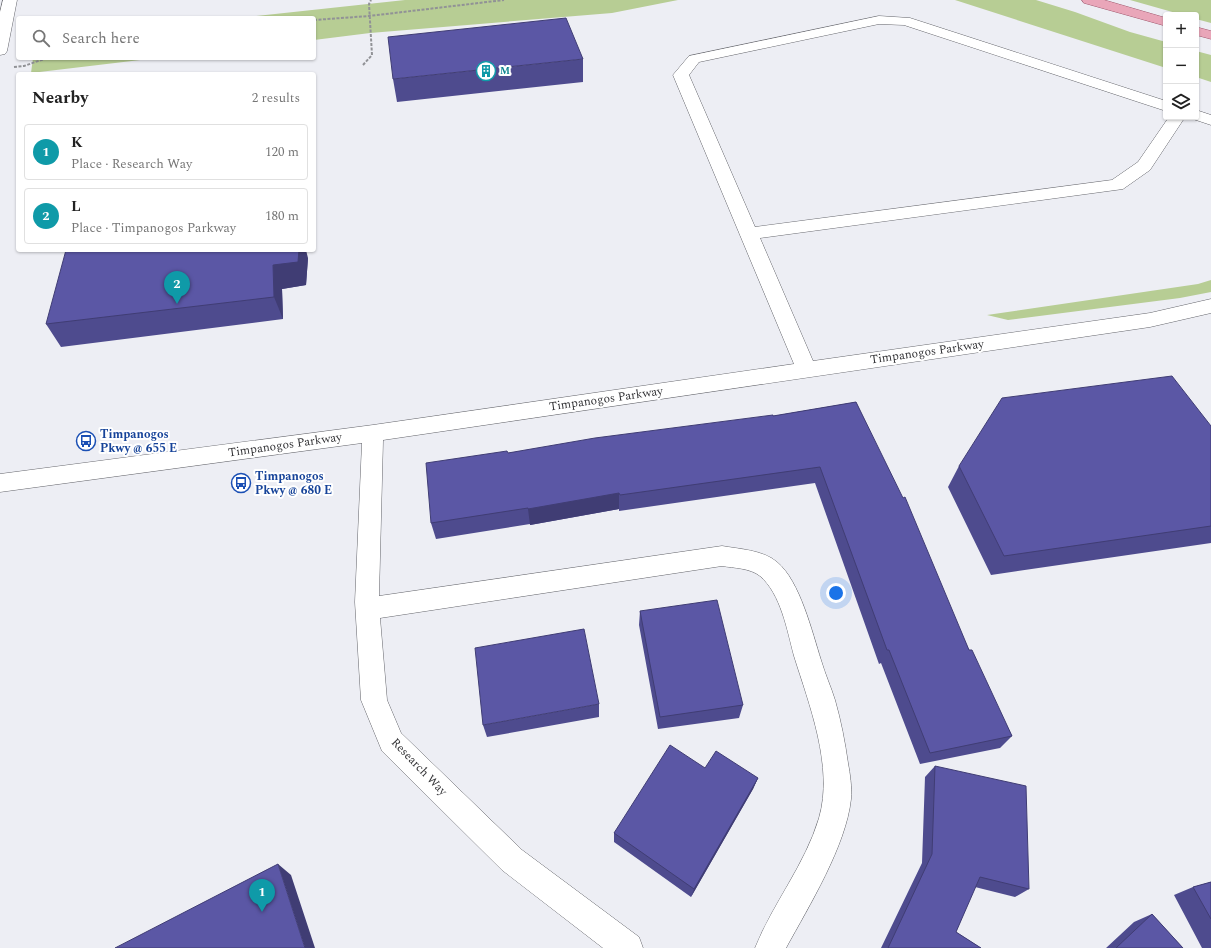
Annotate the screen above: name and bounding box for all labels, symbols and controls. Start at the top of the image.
map controls [1163,12,1199,120]
button: + [1163,12,1199,48]
search box [16,16,316,60]
icon: search [30,27,52,49]
text: Search here [62,27,140,50]
button: − [1163,48,1199,84]
building icon: M [475,60,497,82]
place label: M [500,63,510,79]
button: layers [1163,84,1199,120]
text: Nearby [32,85,88,111]
text: 2 results [252,88,300,108]
text: K [71,131,83,154]
text: 1 [42,142,50,162]
text: 120 m [265,142,299,162]
text: Place · Research Way [71,154,192,174]
text: L [71,195,81,218]
text: 2 [42,206,50,226]
text: 180 m [265,206,299,226]
text: Place · Timpanogos Parkway [71,218,236,238]
pin: 2 [164,271,190,304]
street label: Timpanogos Parkway [869,334,986,369]
street label: Timpanogos Parkway [548,381,665,416]
place label: Timpanogos Pkwy @ 655 E [100,425,177,458]
street label: Timpanogos Parkway [227,427,344,462]
bus stop icon: Timpanogos Pkwy @ 655 E [75,430,97,452]
place label: Timpanogos Pkwy @ 680 E [255,467,332,500]
bus stop icon: Timpanogos Pkwy @ 680 E [230,472,252,494]
your location [826,583,846,603]
street label: Research Way [386,734,452,801]
pin: 1 [249,879,275,912]

